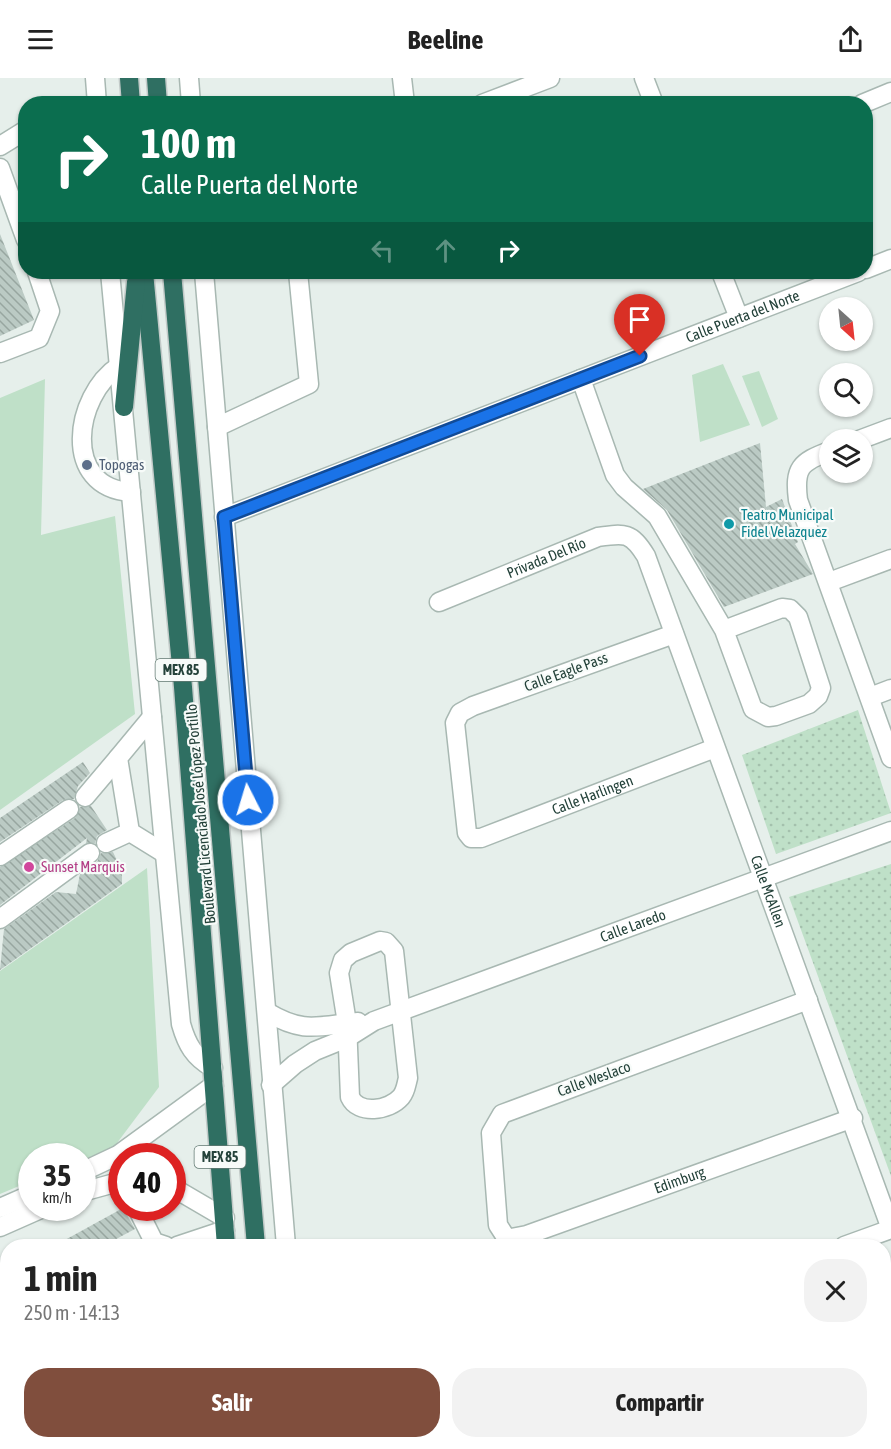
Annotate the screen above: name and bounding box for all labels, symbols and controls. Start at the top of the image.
icon: menu [24,23,57,56]
icon: share [834,23,867,56]
text: Beeline [408,24,483,55]
text: 100 m [141,119,236,167]
icon: right [42,120,120,198]
text: Calle Puerta del Norte [141,169,358,200]
icon: left [366,234,399,267]
icon: ahead [429,234,462,267]
icon: right [492,234,525,267]
street label: Calle Puerta del Norte [683,286,802,346]
pin [614,294,665,356]
north arrow [819,297,873,351]
map controls [819,297,873,483]
icon: arrive [623,303,656,336]
button: search [819,363,873,417]
button: layers [819,429,873,483]
place label: Topogas [99,456,144,473]
marker: Topogas [80,458,94,472]
place label: Teatro Municipal Fidel Velazquez [741,506,833,540]
marker: Teatro Municipal Fidel Velazquez [722,517,736,531]
street label: Privada Del Río [504,534,588,581]
street label: Calle Eagle Pass [522,649,610,694]
road number: MEX 85 [156,659,207,681]
street label: Boulevard Licenciado José López Portillo [182,703,219,925]
position arrow [216,768,280,832]
street label: Calle Harlingen [549,771,635,818]
street label: Calle McAllen [748,853,789,930]
place label: Sunset Marquis [41,858,125,875]
marker: Sunset Marquis [22,860,36,874]
street label: Calle Laredo [598,906,668,945]
street label: Calle Weslaco [555,1057,633,1100]
speed limit sign: 40 [108,1143,186,1221]
road number: MEX 85 [194,1146,246,1168]
text: 35 [43,1158,71,1192]
street label: Edimburg [652,1163,708,1197]
text: km/h [42,1189,72,1206]
text: 1 min [24,1257,98,1299]
button: close [804,1259,867,1322]
text: 250 m · 14:13 [24,1301,120,1324]
button: Salir [24,1368,440,1437]
button: Compartir [452,1368,867,1437]

